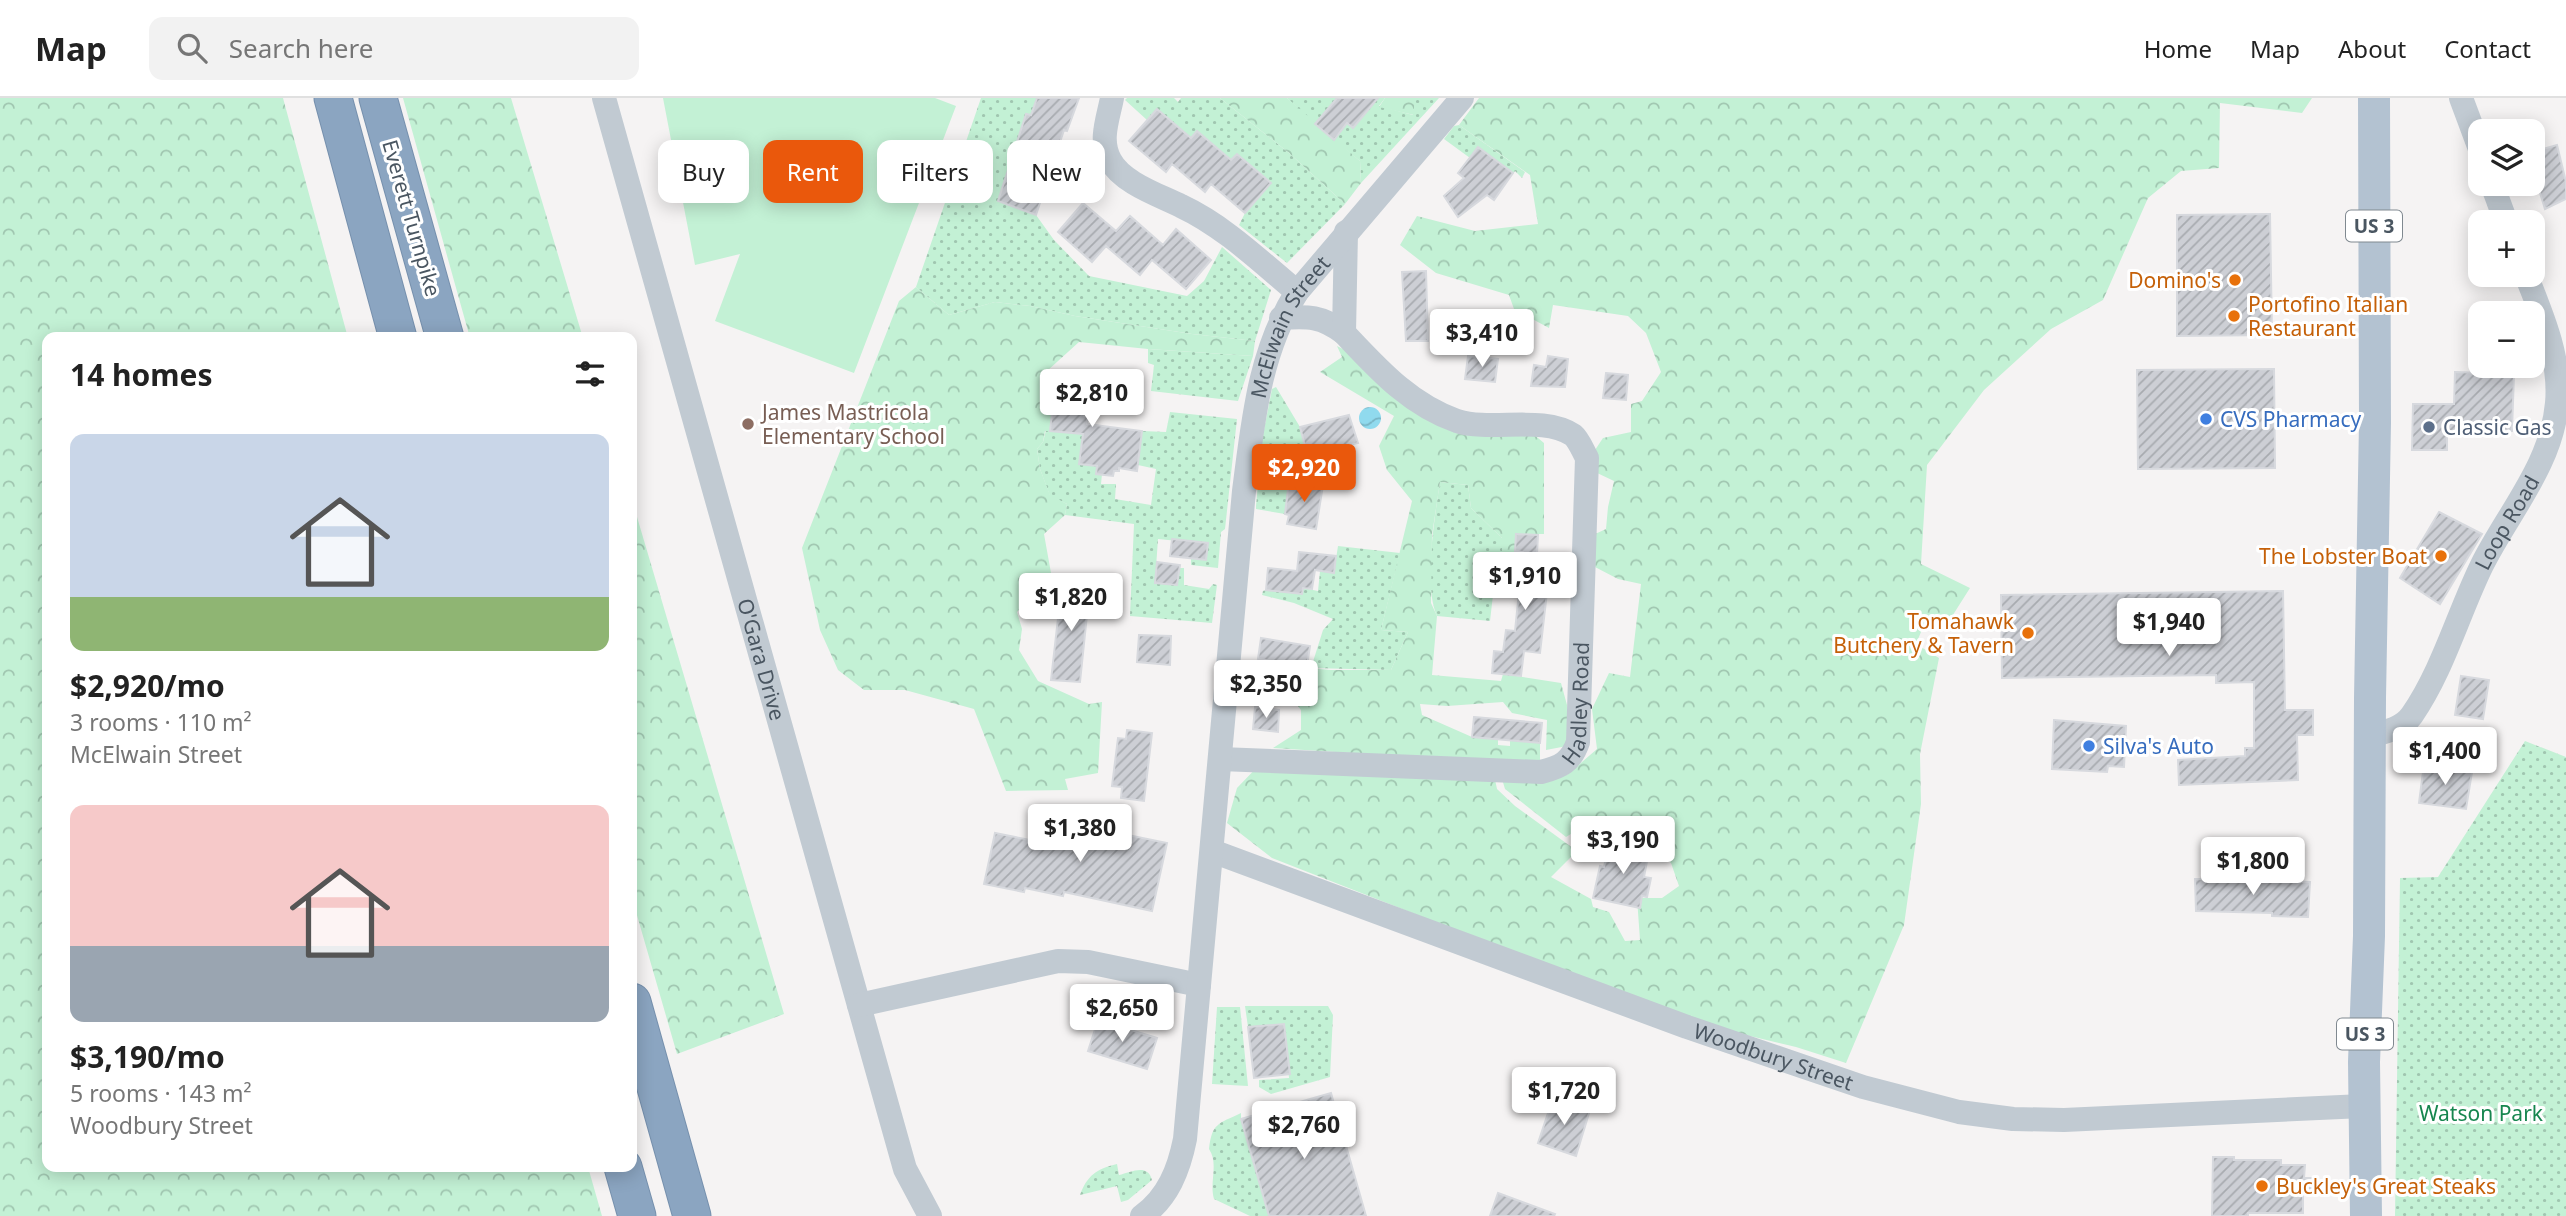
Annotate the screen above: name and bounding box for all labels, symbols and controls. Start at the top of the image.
search box [149,17,639,80]
text: Map [35,26,107,71]
icon: search [173,29,211,67]
text: Search here [229,30,373,66]
text: Home [2144,32,2212,65]
text: Map [2250,32,2300,65]
text: About [2338,32,2406,65]
text: Contact [2444,32,2531,65]
map controls [2468,119,2545,378]
button: layers [2468,119,2545,196]
street label: Everett Turnpike [376,136,448,300]
chip: Buy [658,140,749,203]
chip: Rent [763,140,863,203]
chip: Filters [877,140,993,203]
chip: New [1007,140,1105,203]
road number: US 3 [2346,210,2402,242]
button: + [2468,210,2545,287]
street label: McElwain Street [1244,249,1336,401]
place label: Domino's [2128,266,2221,294]
marker: Domino's [2227,272,2243,288]
place label: Portofino Italian Restaurant [2248,290,2408,342]
button: − [2468,301,2545,378]
marker: Portofino Italian Restaurant [2226,308,2242,324]
pin: $3,410 [1425,310,1539,369]
text: $3,410 [1446,316,1518,348]
text: 14 homes [70,354,213,395]
icon: filters [571,355,609,393]
pin: $2,810 [1035,370,1149,429]
text: $2,810 [1056,376,1128,408]
place label: James Mastricola Elementary School [760,398,945,450]
place label: CVS Pharmacy [2220,405,2361,433]
marker: CVS Pharmacy [2198,411,2214,427]
place label: Classic Gas [2443,413,2552,441]
marker: James Mastricola Elementary School [740,416,756,432]
marker: Classic Gas [2421,419,2437,435]
pin: $2,920 [1247,444,1361,504]
text: $2,920 [1268,451,1340,483]
street label: Loop Road [2468,470,2545,574]
icon: home [277,479,403,605]
place label: The Lobster Boat [2259,542,2427,570]
marker: The Lobster Boat [2433,548,2449,564]
pin: $1,910 [1468,552,1582,612]
text: $1,910 [1489,559,1561,591]
pin: $1,820 [1014,574,1128,633]
text: $1,820 [1035,580,1107,612]
street label: O'Gara Drive [731,595,792,724]
pin: $1,940 [2112,598,2226,658]
text: $1,940 [2133,605,2205,637]
place label: Tomahawk Butchery & Tavern [1833,607,2015,659]
marker: Tomahawk Butchery & Tavern [2020,625,2036,641]
street label: Hadley Road [1555,641,1595,771]
pin: $2,350 [1209,660,1323,720]
text: $2,920/mo [70,665,225,706]
text: $2,350 [1230,667,1302,699]
text: 3 rooms · 110 m² [70,706,252,738]
pin: $1,400 [2388,728,2502,787]
place label: Silva's Auto [2103,732,2214,760]
text: $1,400 [2409,734,2481,766]
text: McElwain Street [70,738,242,770]
marker: Silva's Auto [2081,738,2097,754]
pin: $1,380 [1023,804,1137,864]
text: $1,380 [1044,811,1116,843]
pin: $3,190 [1566,816,1680,876]
text: $3,190 [1587,823,1659,855]
pin: $1,800 [2196,838,2310,897]
text: $1,800 [2217,844,2289,876]
icon: home [277,850,403,976]
pin: $2,650 [1065,984,1179,1044]
text: $2,650 [1086,991,1158,1023]
street label: Woodbury Street [1690,1016,1857,1097]
road number: US 3 [2337,1018,2393,1050]
text: $3,190/mo [70,1036,225,1077]
pin: $1,720 [1507,1068,1621,1127]
text: $1,720 [1528,1074,1600,1106]
text: 5 rooms · 143 m² [70,1077,252,1109]
park label: Watson Park [2419,1099,2544,1127]
pin: $2,760 [1247,1102,1361,1161]
text: $2,760 [1268,1108,1340,1140]
text: Woodbury Street [70,1109,253,1141]
place label: Buckley's Great Steaks [2276,1172,2496,1200]
marker: Buckley's Great Steaks [2254,1178,2270,1194]

